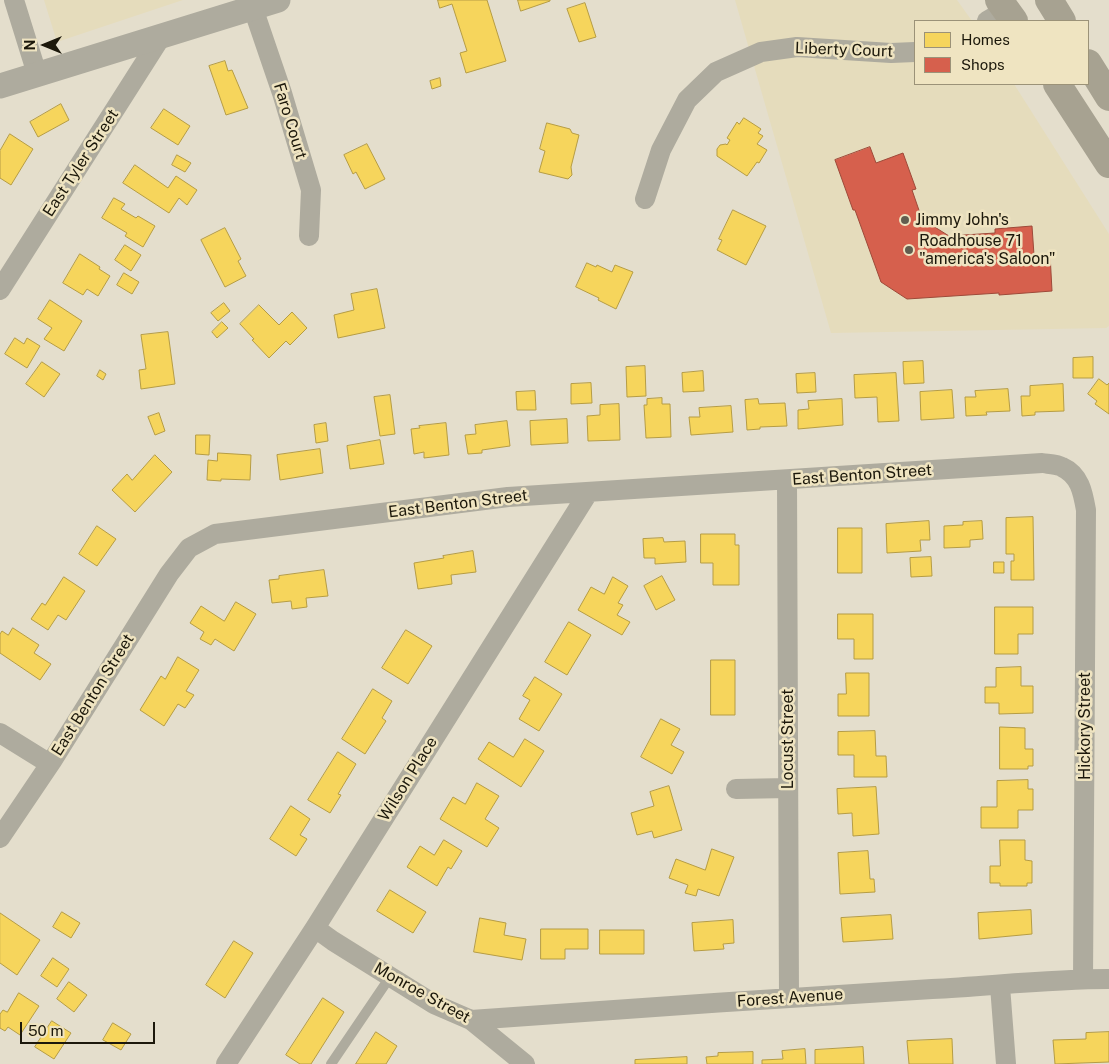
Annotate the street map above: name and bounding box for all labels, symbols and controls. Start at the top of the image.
north arrow [20,20,70,70]
legend [914,20,1089,85]
text: Homes [961,31,1010,48]
street label: Liberty Court [795,39,893,61]
text: N [22,40,38,50]
text: Shops [961,56,1005,73]
street label: Faro Court [269,80,311,162]
street label: East Tyler Street [39,106,123,220]
place label: Jimmy John's [915,210,1009,230]
marker: Jimmy John's [899,214,911,226]
place label: Roadhouse 71 "america's Saloon" [919,231,1055,269]
marker: Roadhouse 71 "america's Saloon" [903,244,915,256]
street label: East Benton Street [791,461,933,489]
street label: East Benton Street [387,486,529,522]
street label: East Benton Street [48,630,138,760]
street label: Hickory Street [1075,672,1095,780]
street label: Locust Street [778,689,798,789]
street label: Wilson Place [375,733,441,825]
street label: Monroe Street [370,959,474,1027]
street label: Forest Avenue [736,985,844,1011]
scale bar [22,1012,158,1044]
text: 50 m [28,1022,63,1039]

